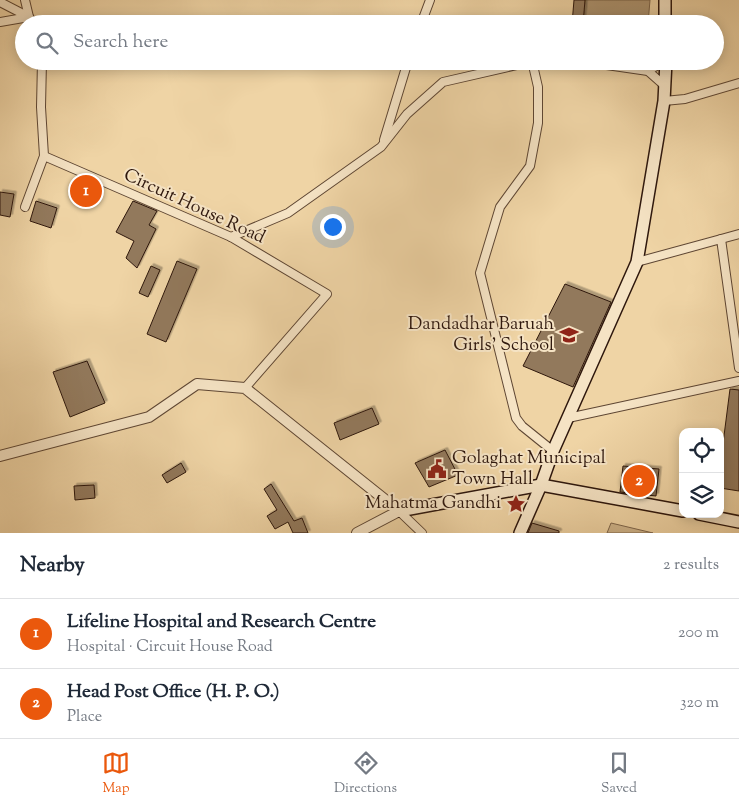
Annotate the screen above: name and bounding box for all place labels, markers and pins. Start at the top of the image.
pin: 1 [70,172,102,210]
place label: Dandadhar Baruah Girls' School [408,312,554,359]
school or university icon: Dandadhar Baruah Girls' School [558,324,580,346]
place label: Golaghat Municipal Town Hall [452,446,606,493]
public building icon: Golaghat Municipal Town Hall [426,458,448,480]
pin: 2 [623,462,655,500]
place label: Mahatma Gandhi [365,491,501,517]
place icon: Mahatma Gandhi [505,493,527,515]

